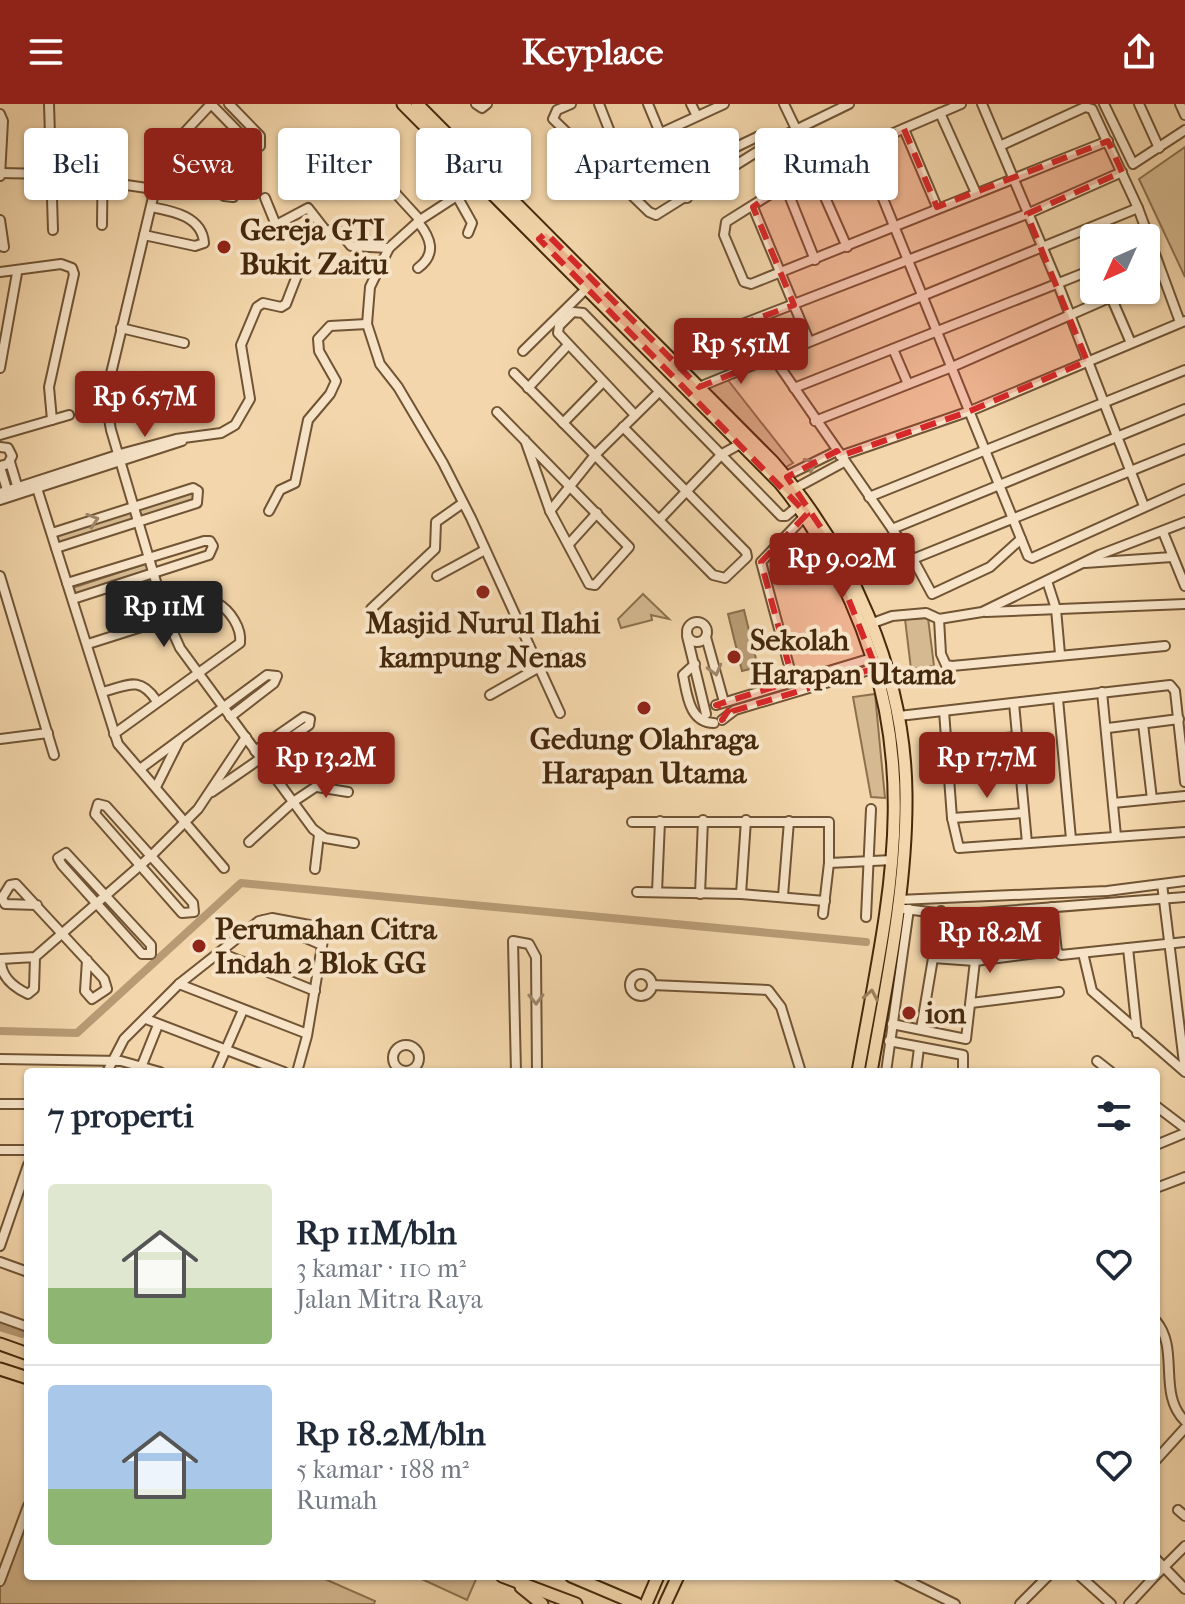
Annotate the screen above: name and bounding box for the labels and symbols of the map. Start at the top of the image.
place label: Gereja GTI Bukit Zaitu [240,213,389,282]
north arrow [1080,224,1160,304]
marker: Gereja GTI Bukit Zaitu [215,238,233,256]
pin: Rp 5.51M [658,318,824,386]
pin: Rp 6.57M [62,371,228,439]
one-way arrow [803,458,818,473]
one-way arrow [85,513,99,529]
pin: Rp 9.02M [759,533,925,601]
pin: Rp 11M [99,581,229,649]
marker: Masjid Nurul Ilahi kampung Nenas [474,583,492,601]
place label: Masjid Nurul Ilahi kampung Nenas [366,606,601,675]
place label: Sekolah Harapan Utama [750,623,956,692]
marker: Sekolah Harapan Utama [725,648,743,666]
one-way arrow [705,662,722,676]
marker: Gedung Olahraga Harapan Utama [635,699,653,717]
place label: Gedung Olahraga Harapan Utama [530,722,759,791]
pin: Rp 13.2M [243,732,409,800]
pin: Rp 17.7M [904,732,1070,800]
pin: Rp 18.2M [907,907,1073,975]
place label: Perumahan Citra Indah 2 Blok GG [215,912,438,981]
marker: Perumahan Citra Indah 2 Blok GG [190,937,208,955]
one-way arrow [862,988,879,1002]
one-way arrow [527,993,545,1006]
place label: ion [924,996,967,1031]
marker: ion [900,1004,918,1022]

